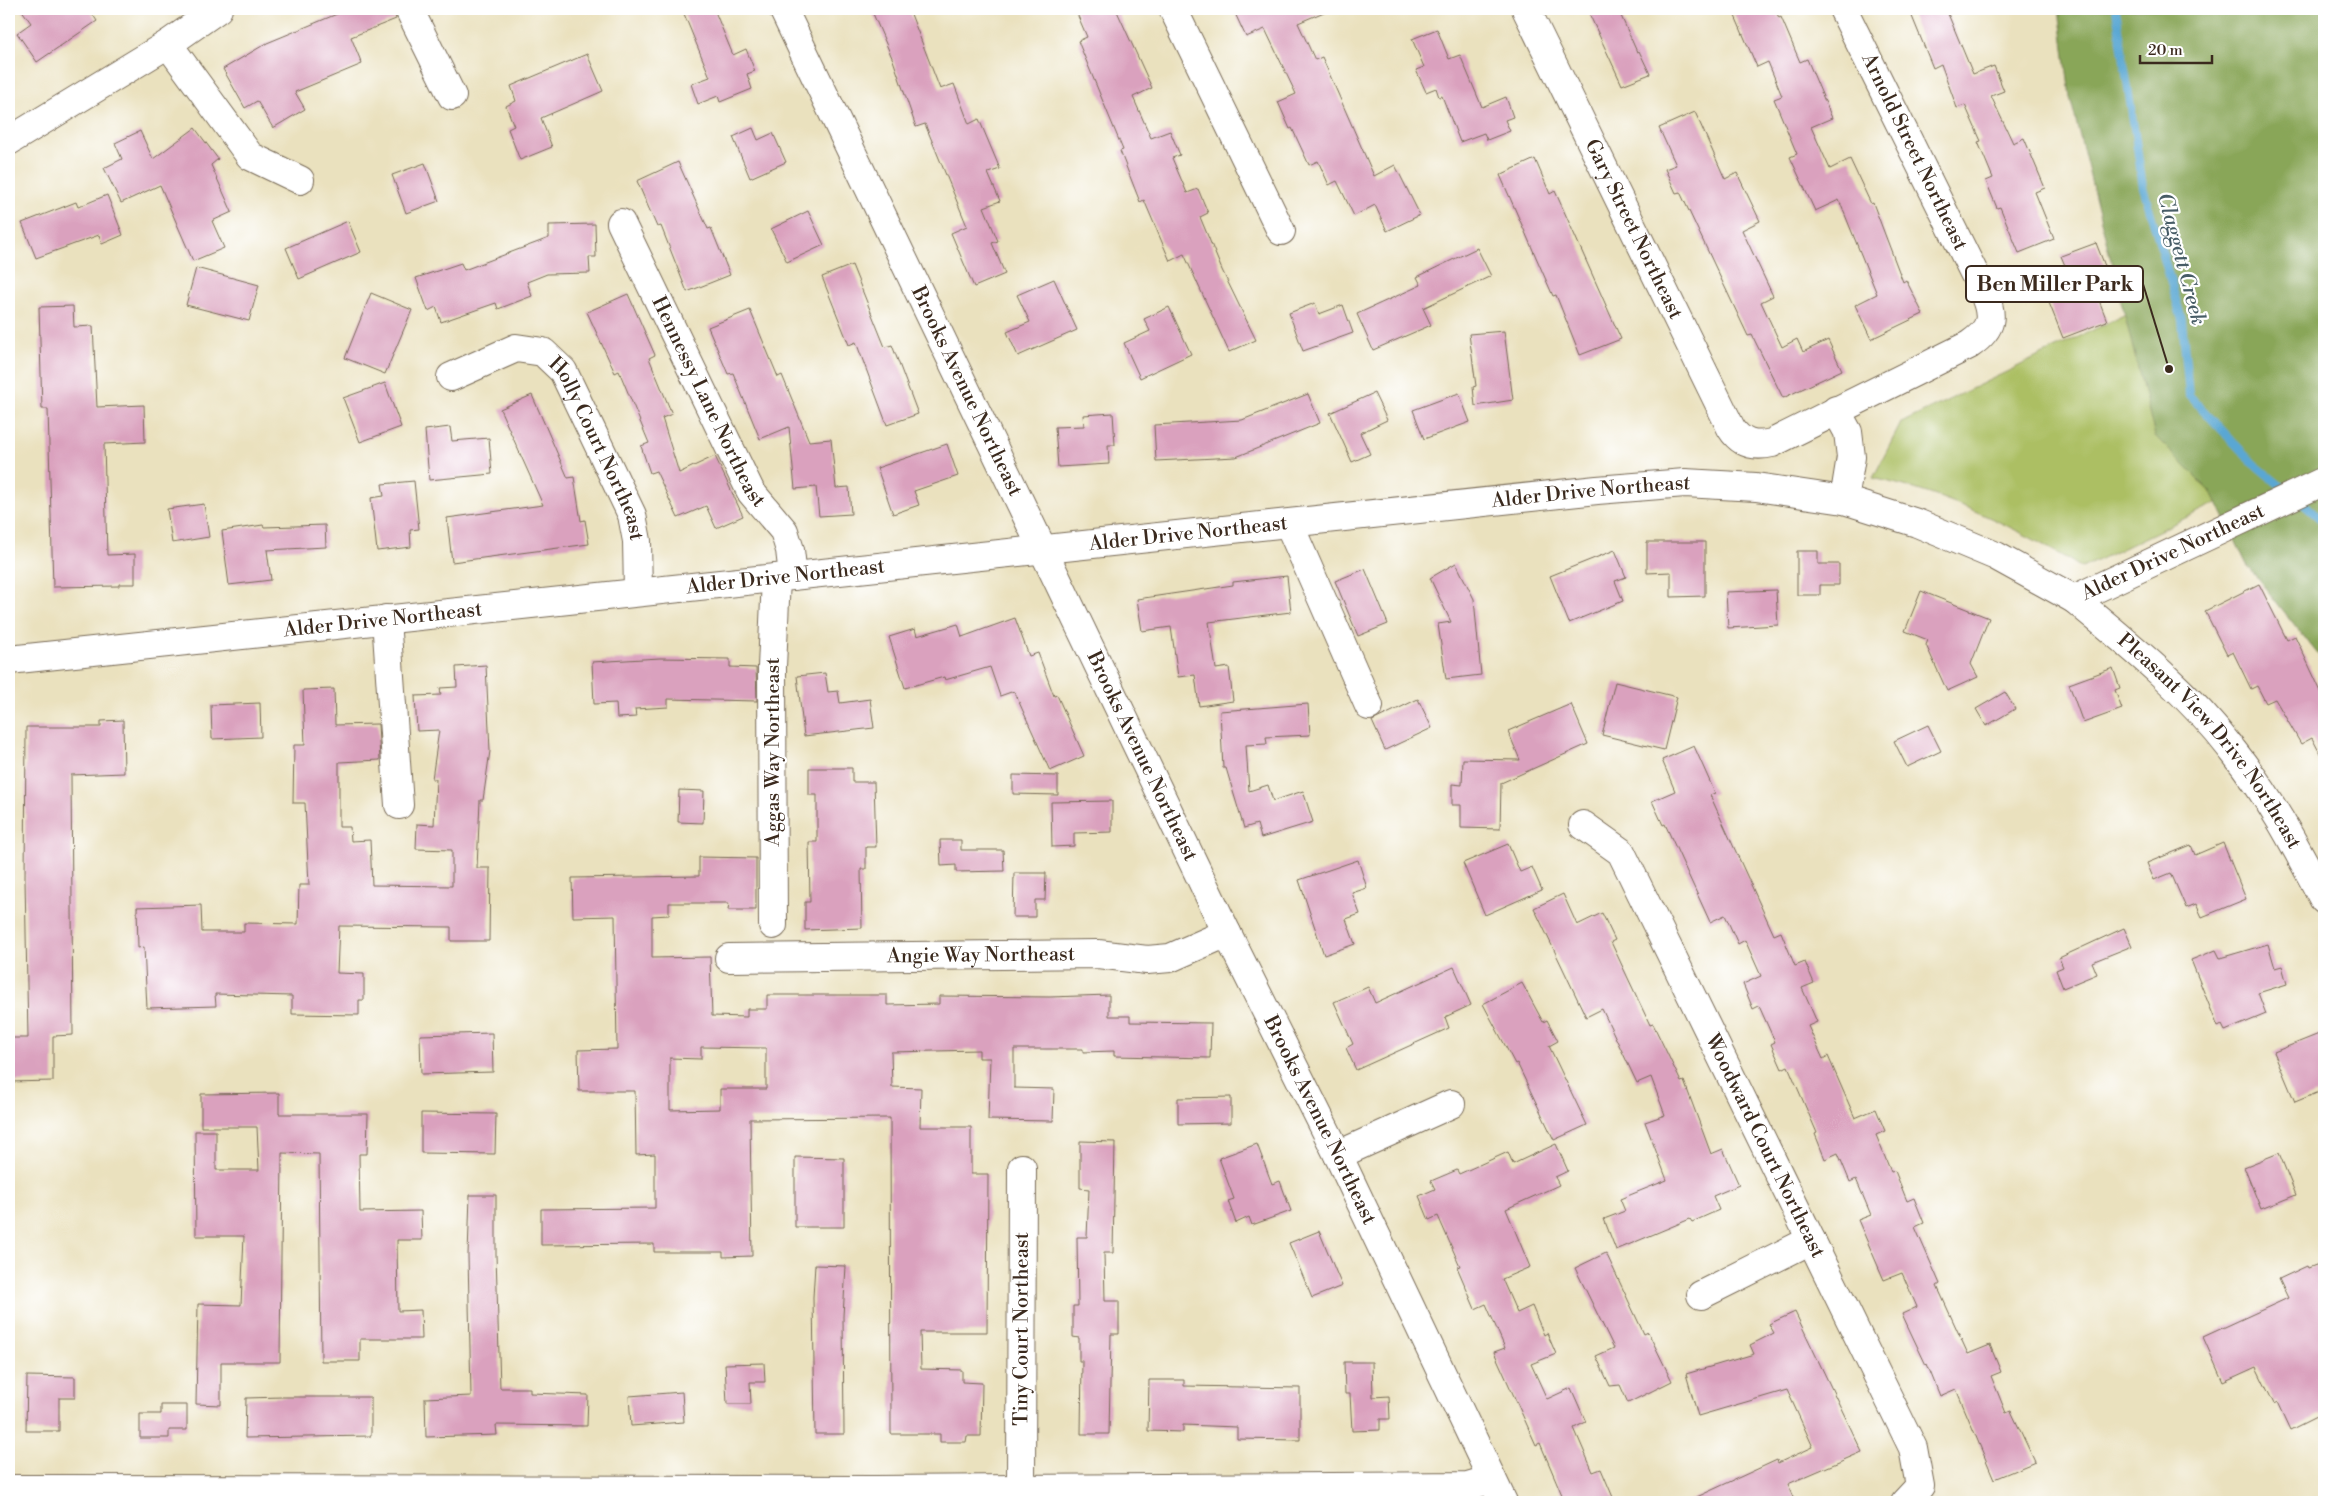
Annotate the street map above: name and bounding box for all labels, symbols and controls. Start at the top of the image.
scale bar [2140,32,2213,64]
text: 20 m [2148,41,2183,60]
street label: Arnold Street Northeast [1855,48,1973,255]
street label: Gary Street Northeast [1579,135,1688,323]
water label: Claggett Creek [2151,190,2211,328]
callout: Ben Miller Park [1966,266,2143,302]
text: Ben Miller Park [1977,272,2134,298]
street label: Brooks Avenue Northeast [905,281,1028,500]
street label: Hennessy Lane Northeast [646,292,771,512]
street label: Holly Court Northeast [543,351,649,542]
street label: Alder Drive Northeast [1489,470,1691,514]
street label: Alder Drive Northeast [2076,498,2268,607]
street label: Alder Drive Northeast [1087,511,1289,557]
street label: Alder Drive Northeast [684,554,886,600]
street label: Alder Drive Northeast [281,597,483,643]
street label: Pleasant View Drive Northeast [2112,628,2307,853]
street label: Brooks Avenue Northeast [1081,646,1203,865]
street label: Aggas Way Northeast [761,657,786,848]
street label: Angie Way Northeast [886,942,1075,969]
street label: Brooks Avenue Northeast [1257,1011,1382,1229]
street label: Woodward Court Northeast [1699,1029,1830,1262]
street label: Tiny Court Northeast [1009,1232,1034,1426]

